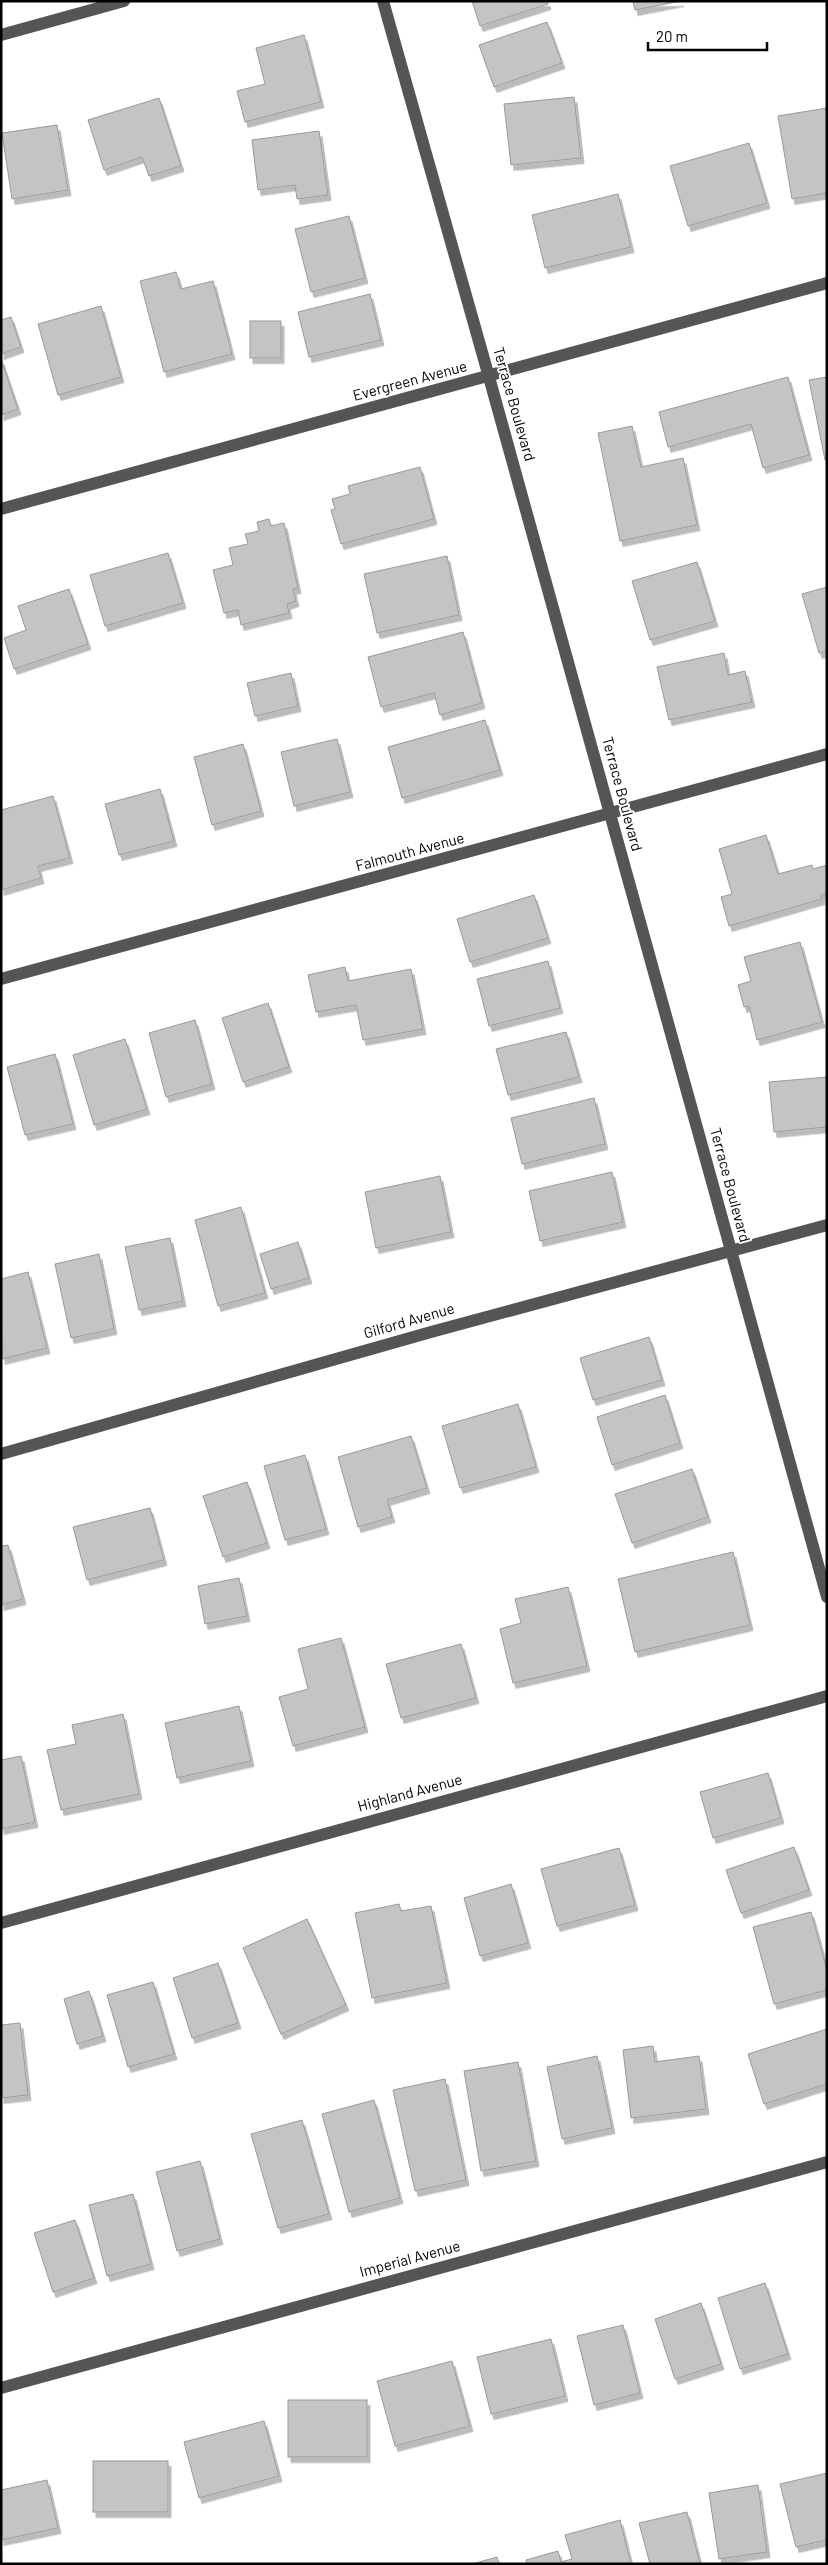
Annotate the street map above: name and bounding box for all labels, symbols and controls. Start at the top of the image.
scale bar [648,20,767,52]
text: 20 m [656,27,688,45]
street label: Terrace Boulevard [490,345,540,463]
street label: Evergreen Avenue [351,356,469,404]
street label: Terrace Boulevard [599,734,647,853]
street label: Falmouth Avenue [353,828,466,874]
street label: Terrace Boulevard [707,1125,755,1244]
street label: Gilford Avenue [361,1298,456,1342]
street label: Highland Avenue [355,1769,464,1815]
street label: Imperial Avenue [357,2236,462,2280]

